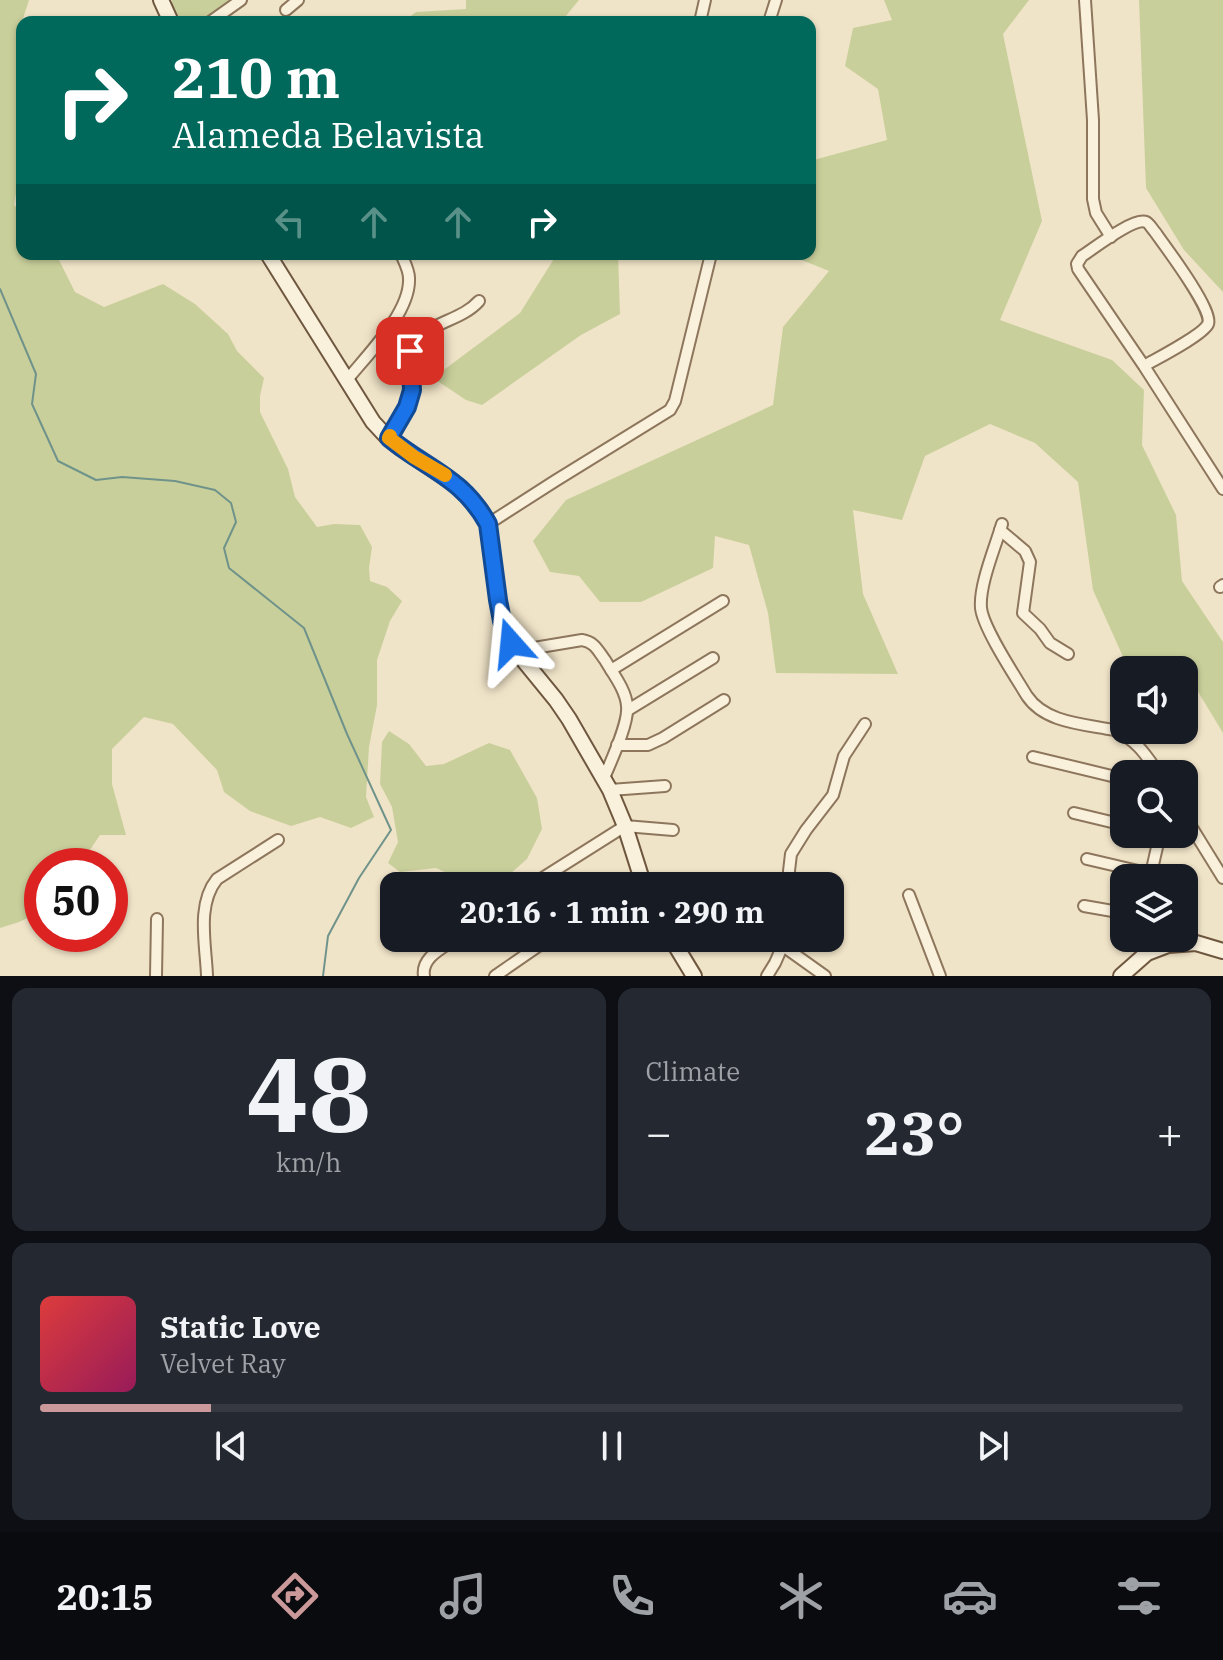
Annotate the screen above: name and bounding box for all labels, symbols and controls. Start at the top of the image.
text: 210 m [172,41,340,113]
icon: right [40,48,144,152]
text: Alameda Belavista [172,111,484,158]
icon: left [268,200,312,244]
icon: ahead [352,200,396,244]
icon: ahead [436,200,480,244]
icon: right [520,200,564,244]
pin [376,317,444,385]
icon: arrive [388,329,432,373]
position arrow [469,601,553,685]
map controls [1110,656,1198,952]
button: sound [1110,656,1198,744]
button: search [1110,760,1198,848]
speed limit sign: 50 [24,848,128,952]
button: layers [1110,864,1198,952]
text: 20:16 · 1 min · 290 m [460,892,764,931]
text: 48 [246,1025,371,1161]
text: Climate [646,1054,740,1088]
text: 23° [864,1093,964,1172]
text: − [646,1104,672,1161]
text: + [1157,1104,1183,1161]
text: km/h [276,1145,342,1179]
text: Static Love [160,1307,321,1346]
text: Velvet Ray [160,1346,286,1380]
icon: previous [209,1424,253,1468]
icon: pause [590,1424,634,1468]
icon: next [971,1424,1015,1468]
icon: directions [267,1568,323,1624]
icon: music [435,1568,491,1624]
icon: phone [604,1568,660,1624]
icon: climate [773,1568,829,1624]
icon: car [942,1568,998,1624]
icon: filters [1111,1568,1167,1624]
text: 20:15 [56,1573,154,1620]

